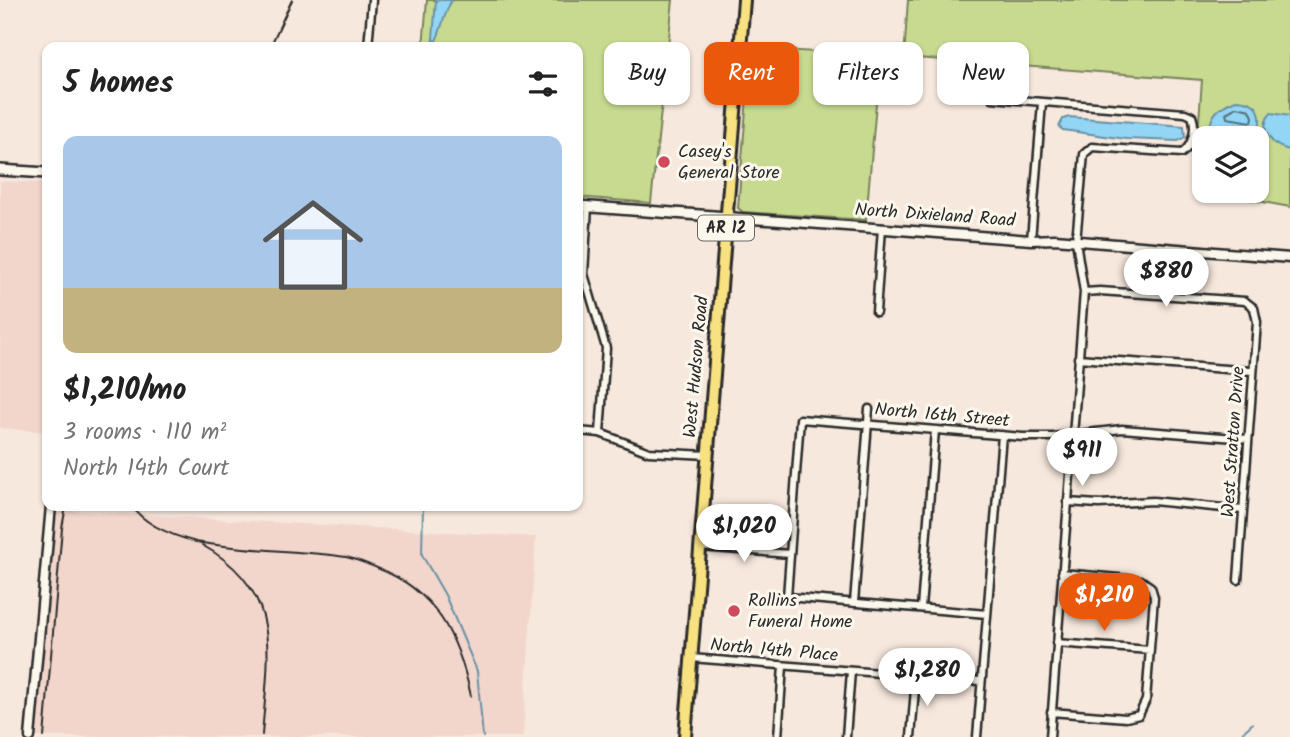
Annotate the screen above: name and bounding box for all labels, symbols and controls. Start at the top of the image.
chip: Buy [604,42,690,105]
chip: Rent [704,42,799,105]
chip: Filters [813,42,923,105]
chip: New [937,42,1029,105]
text: 5 homes [63,60,174,108]
icon: filters [524,65,562,103]
map controls [1192,126,1269,203]
button: layers [1192,126,1269,203]
place label: Casey's General Store [678,138,780,188]
marker: Casey's General Store [656,154,672,170]
icon: home [250,182,376,308]
street label: North Dixieland Road [854,196,1017,236]
road number: AR 12 [698,216,754,240]
pin: $880 [1125,250,1207,309]
text: $880 [1140,254,1192,290]
street label: West Hudson Road [676,294,718,439]
street label: West Stratton Drive [1214,365,1254,519]
text: $1,210/mo [63,367,186,415]
street label: North 16th Street [873,396,1012,436]
text: 3 rooms · 110 m² [63,415,226,451]
pin: $911 [1041,428,1123,488]
text: $911 [1062,433,1102,469]
text: North 14th Court [63,451,229,487]
pin: $1,020 [687,504,801,564]
text: $1,020 [712,509,776,545]
pin: $1,210 [1047,574,1161,633]
text: $1,210 [1075,578,1133,614]
place label: Rollins Funeral Home [748,587,852,637]
marker: Rollins Funeral Home [726,603,742,619]
street label: North 14th Place [709,631,839,671]
pin: $1,280 [870,648,984,708]
text: $1,280 [894,653,960,689]

